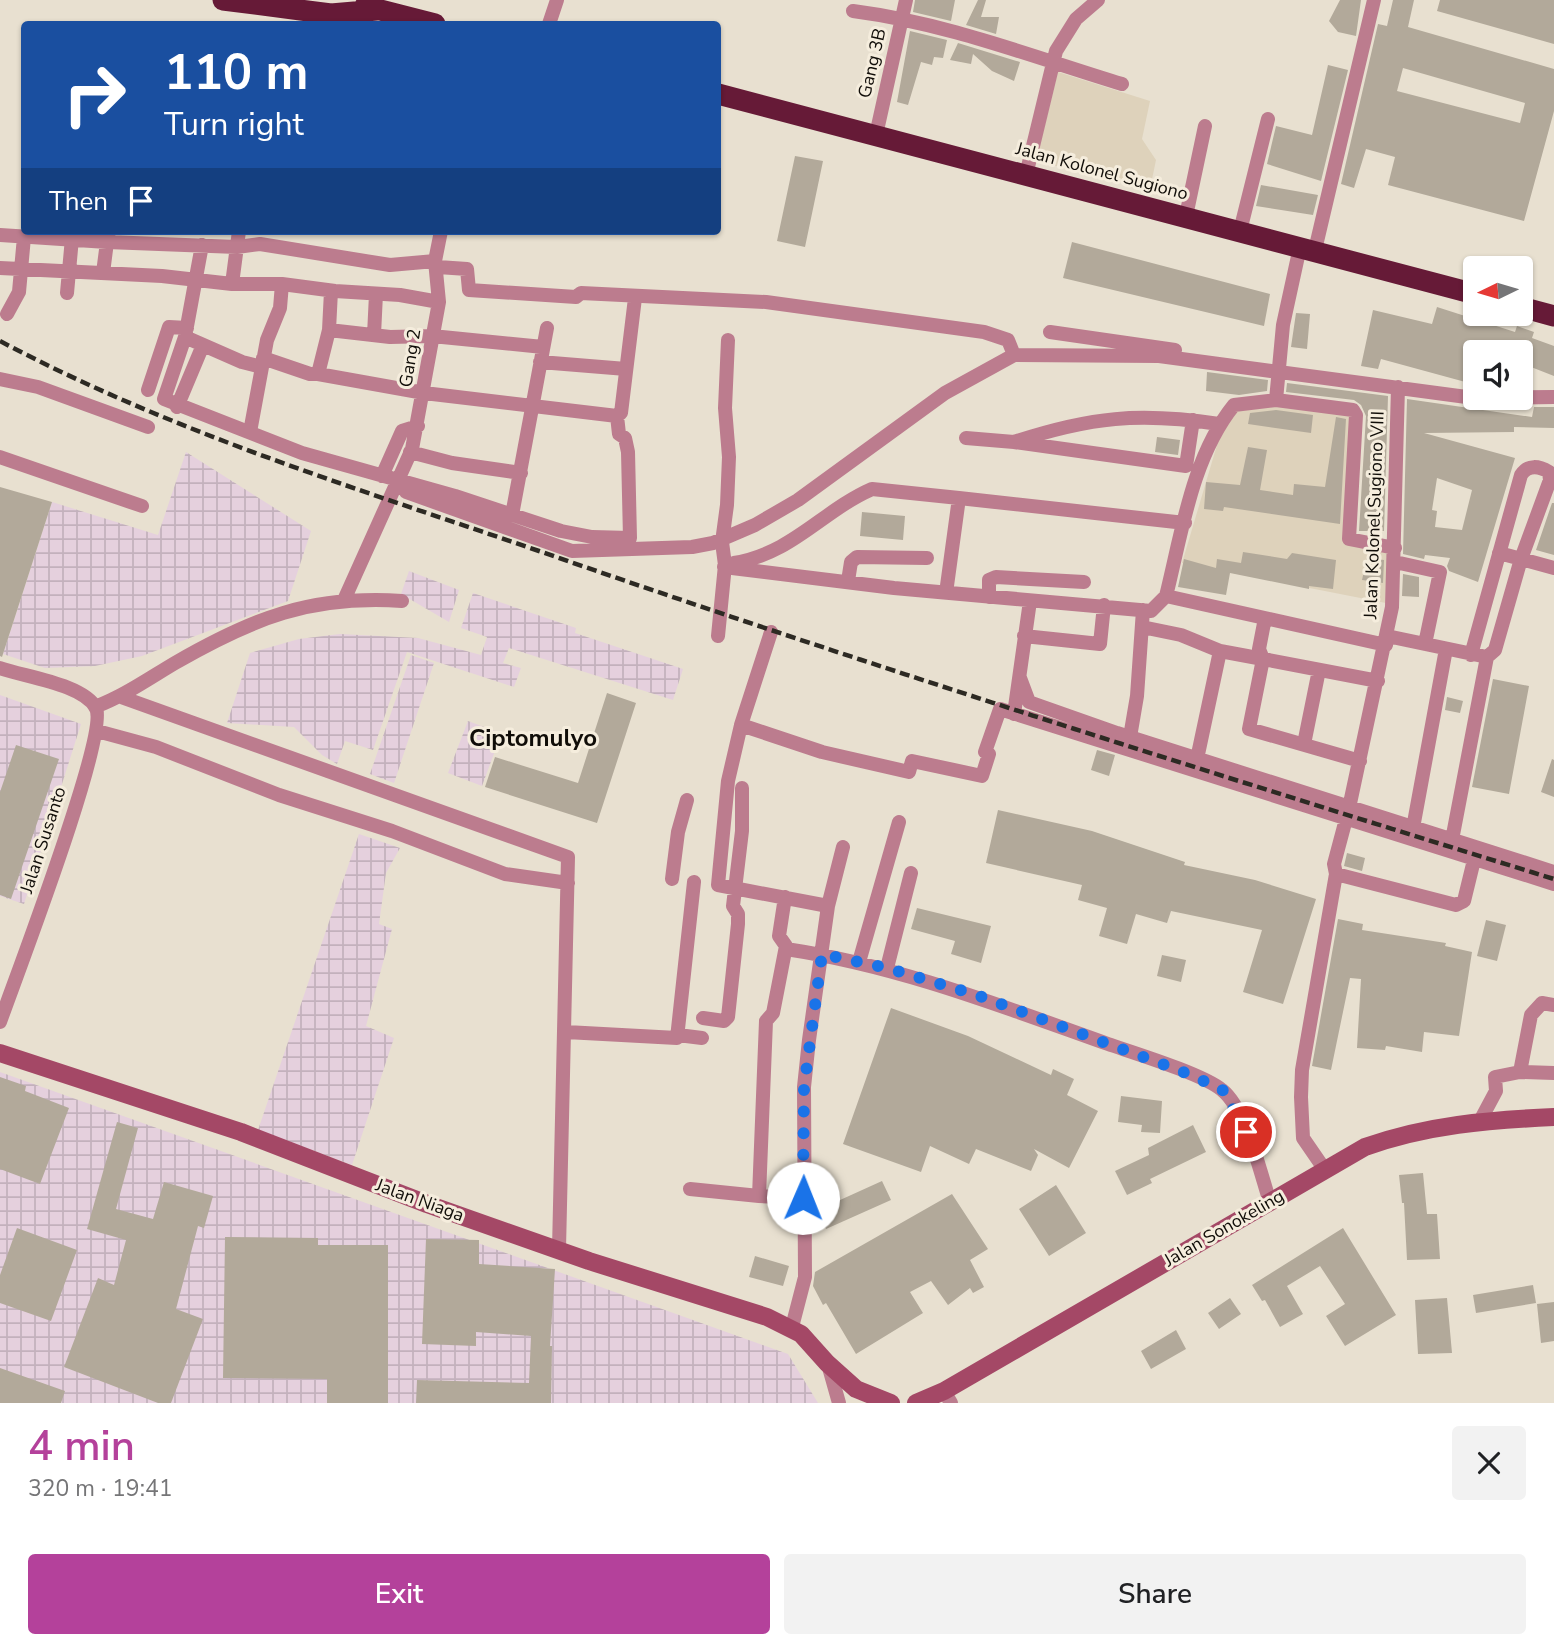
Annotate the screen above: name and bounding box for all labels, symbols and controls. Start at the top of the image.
street label: Gang 3B [852,26,892,100]
text: 110 m [164,39,308,106]
icon: right [49,49,140,140]
text: Turn right [164,103,304,146]
street label: Jalan Kolonel Sugiono [1012,136,1191,206]
icon: arrive [122,182,160,220]
text: Then [49,184,108,219]
north arrow [1463,256,1533,326]
map controls [1463,256,1533,410]
street label: Gang 2 [394,327,426,389]
button: sound [1463,340,1533,410]
street label: Jalan Kolonel Sugiono VIII [1358,411,1390,620]
district label: Ciptomulyo [469,722,597,754]
street label: Jalan Susanto [14,784,72,897]
pin [1216,1102,1276,1162]
icon: arrive [1227,1113,1265,1151]
position arrow [766,1161,840,1235]
street label: Jalan Niaga [372,1173,467,1227]
street label: Jalan Sonokeling [1159,1184,1288,1273]
text: 4 min [28,1418,135,1475]
button: close [1452,1426,1526,1500]
text: 320 m · 19:41 [28,1473,173,1504]
button: Exit [28,1554,770,1634]
button: Share [784,1554,1526,1634]

